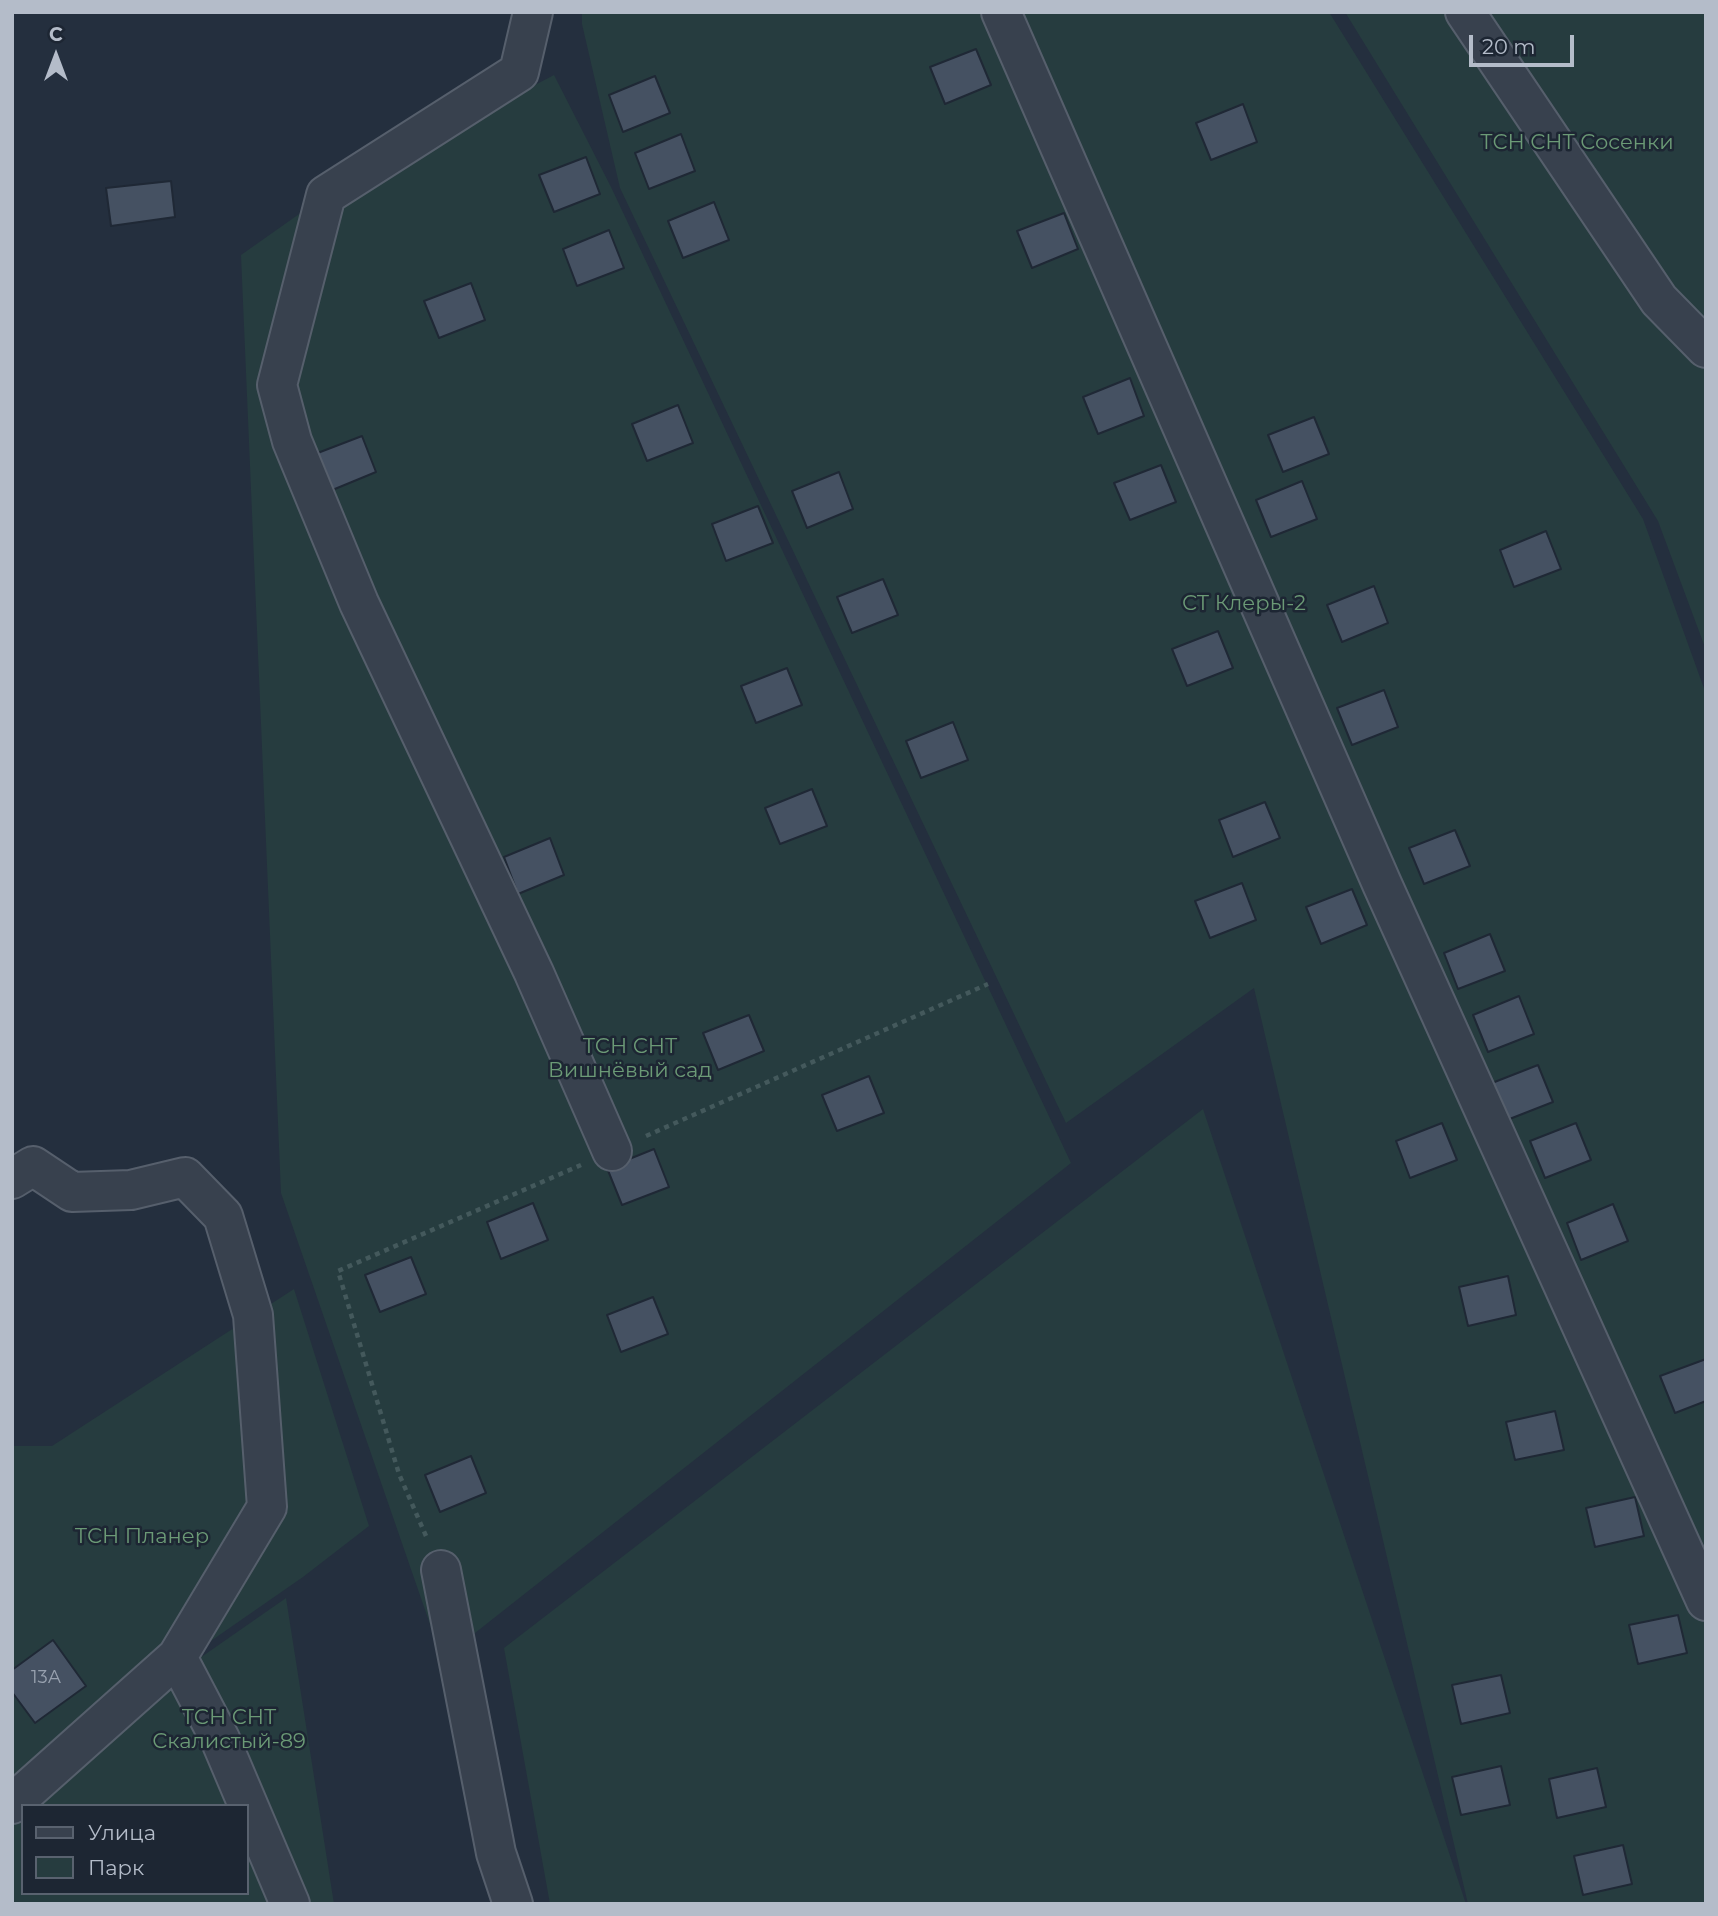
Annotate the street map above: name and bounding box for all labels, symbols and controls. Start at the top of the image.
north arrow [21,21,91,91]
scale bar [1473,21,1578,65]
text: С [49,23,63,46]
text: 20 m [1482,34,1536,59]
park label: ТСН СНТ Сосенки [1480,130,1674,156]
park label: СТ Клеры-2 [1182,591,1306,617]
park label: ТСН СНТ Вишнёвый сад [548,1034,712,1084]
park label: ТСН Планер [75,1524,209,1550]
house number: 13А [31,1667,61,1689]
park label: ТСН СНТ Скалистый-89 [152,1705,306,1755]
legend [21,1804,248,1895]
text: Улица [88,1820,156,1845]
text: Парк [88,1855,144,1880]

